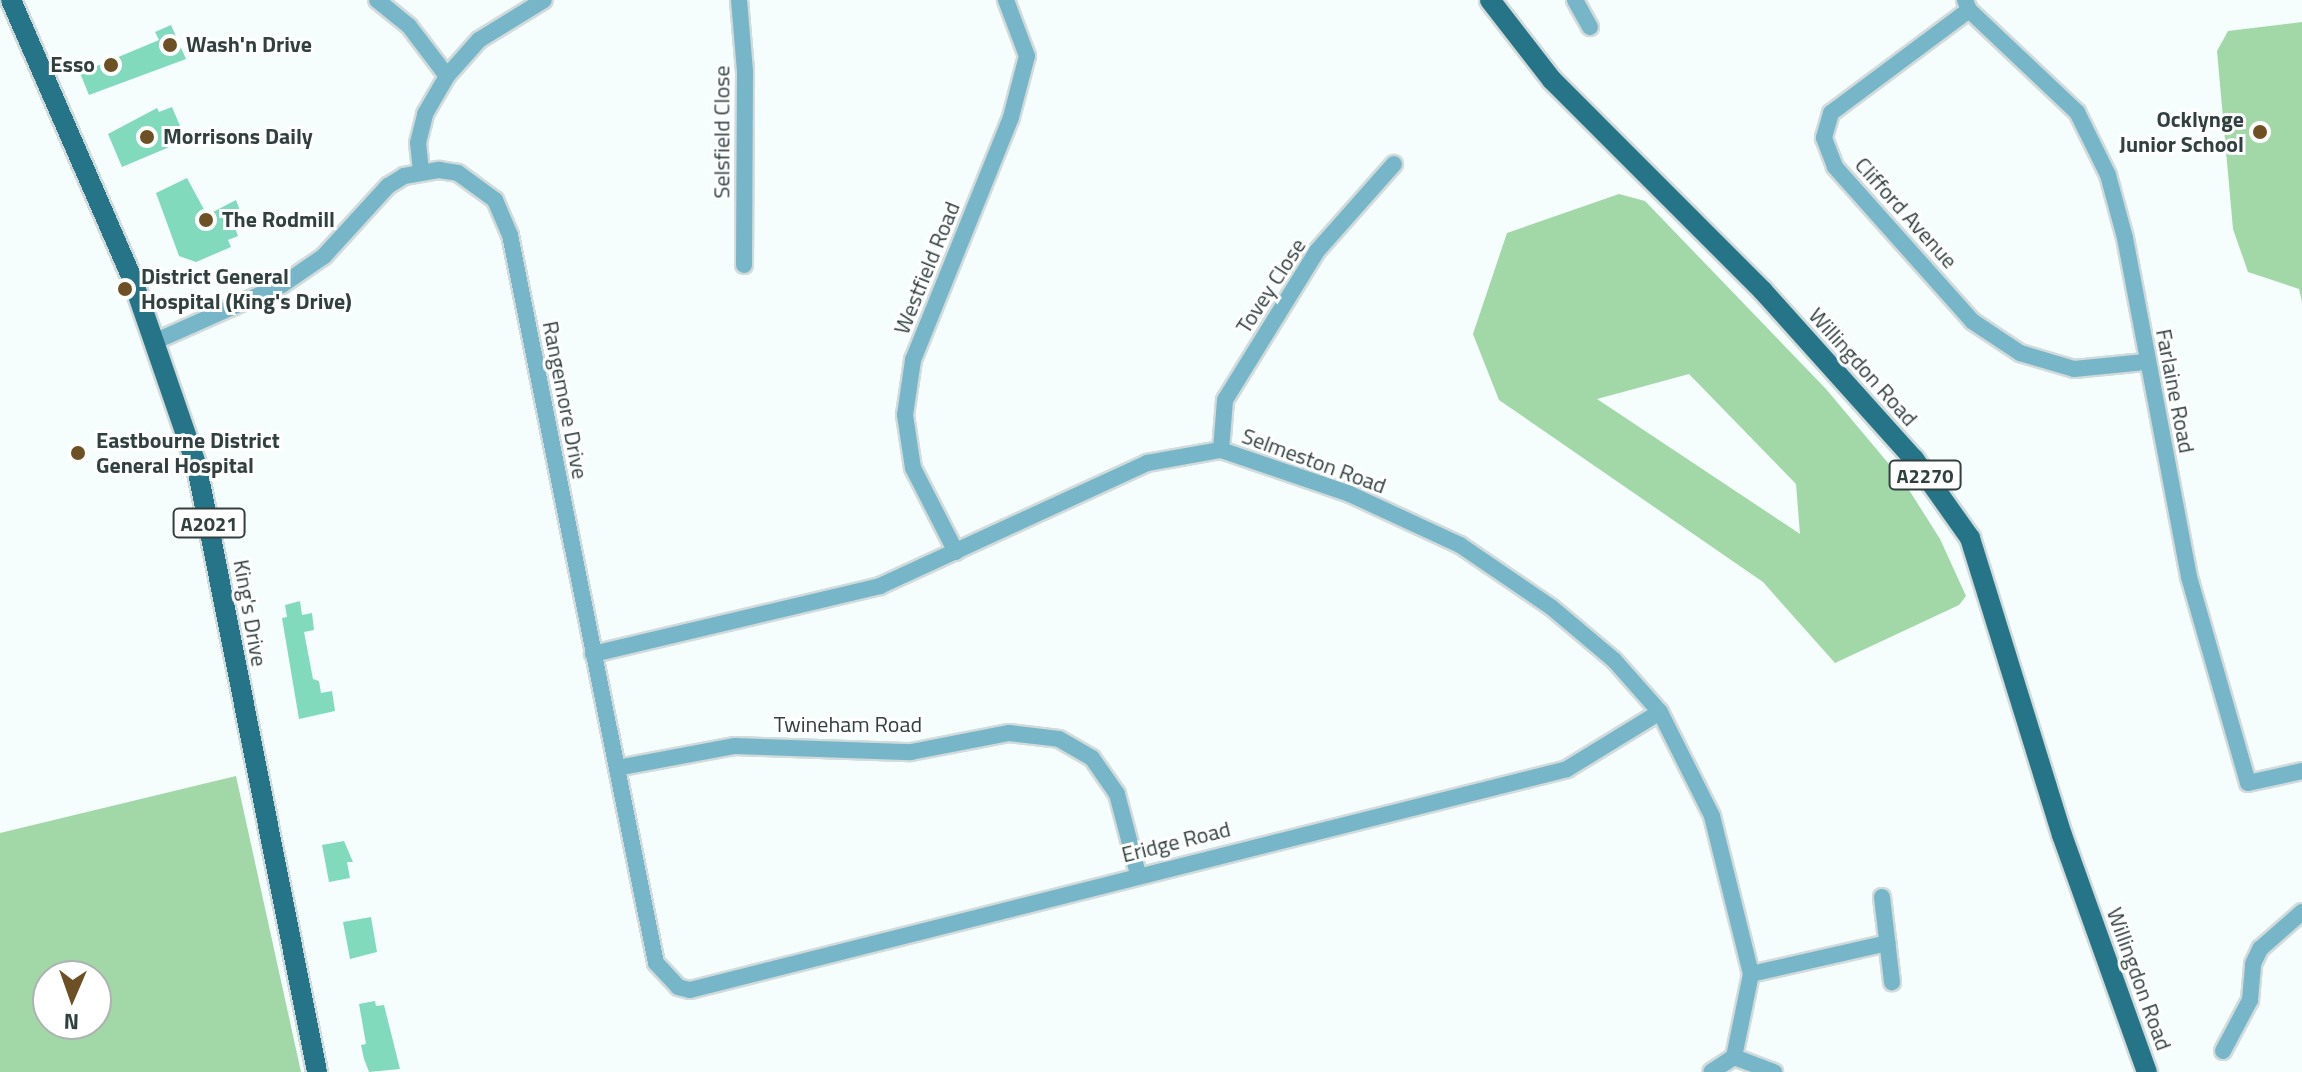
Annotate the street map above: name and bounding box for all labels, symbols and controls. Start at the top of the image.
place label: Wash'n Drive [186,32,312,58]
marker: Wash'n Drive [161,36,179,54]
place label: Esso [50,52,95,78]
marker: Esso [102,56,120,74]
street label: Selsfield Close [709,65,735,199]
place label: Ocklynge Junior School [2119,106,2244,158]
marker: Ocklynge Junior School [2251,123,2269,141]
place label: Morrisons Daily [163,124,313,150]
marker: Morrisons Daily [138,128,156,146]
street label: Clifford Avenue [1849,152,1963,274]
street label: Westfield Road [888,198,966,338]
place label: The Rodmill [222,207,335,233]
marker: The Rodmill [197,211,215,229]
street label: Tovey Close [1231,234,1311,338]
place label: District General Hospital (King's Drive) [141,263,352,314]
marker: District General Hospital (King's Drive) [116,280,134,298]
street label: Willingdon Road [1803,302,1923,432]
street label: Rangemore Drive [537,319,593,481]
street label: Farlaine Road [2150,327,2200,455]
street label: Selmeston Road [1238,423,1390,499]
place label: Eastbourne District General Hospital [96,427,280,478]
marker: Eastbourne District General Hospital [67,442,89,464]
road number: A2270 [1887,459,1963,491]
road number: A2021 [171,507,247,539]
street label: King's Drive [228,557,272,669]
street label: Twineham Road [774,712,922,738]
street label: Eridge Road [1119,816,1233,868]
street label: Willingdon Road [2101,904,2177,1054]
north arrow [32,960,112,1040]
text: N [63,1005,79,1039]

